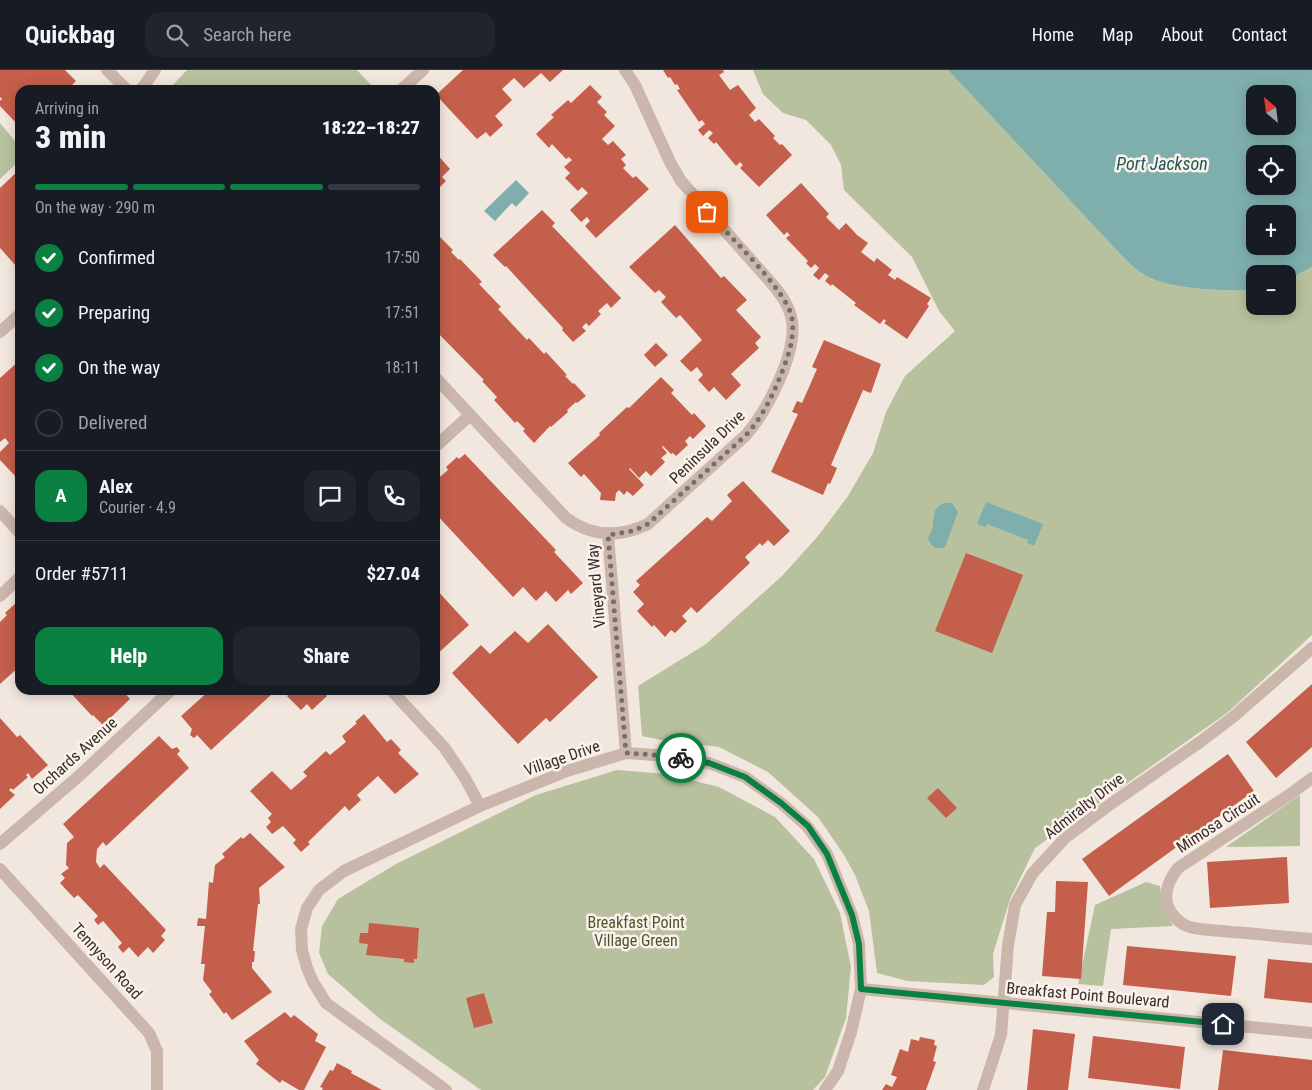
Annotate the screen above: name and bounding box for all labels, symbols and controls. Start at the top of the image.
search box [145,12,495,57]
text: Quickbag [25,21,115,49]
icon: search [163,21,191,49]
text: Search here [203,23,292,46]
text: Home [1032,24,1074,45]
text: Map [1102,24,1133,45]
text: About [1161,24,1203,45]
text: Contact [1231,24,1287,45]
north arrow [1246,85,1296,135]
map controls [1246,85,1296,315]
text: Arriving in [35,99,99,118]
text: 18:22–18:27 [322,116,420,139]
text: 3 min [35,118,106,156]
button: locate [1246,145,1296,195]
water label: Port Jackson [1116,153,1208,174]
pin [686,191,728,233]
text: On the way · 290 m [35,198,155,217]
icon: bag [693,198,721,226]
button: + [1246,205,1296,255]
icon: check [35,244,63,272]
text: Confirmed [78,246,155,269]
text: 17:50 [385,248,420,267]
button: − [1246,265,1296,315]
icon: check [35,299,63,327]
text: Preparing [78,301,150,324]
text: 17:51 [385,303,420,322]
icon: check [35,354,63,382]
text: On the way [78,356,160,379]
text: 18:11 [385,358,420,377]
street label: Peninsula Drive [665,406,749,488]
text: Delivered [78,411,147,434]
button: chat [304,470,356,522]
button: phone [368,470,420,522]
text: Alex [99,475,133,498]
text: A [55,484,67,507]
text: Courier · 4.9 [99,498,176,517]
street label: Vineyard Way [583,543,609,629]
text: Order #5711 [35,562,128,585]
text: $27.04 [366,562,420,585]
button: Help [35,627,223,685]
button: Share [233,627,420,685]
street label: Orchards Avenue [29,713,121,799]
courier [656,733,706,783]
street label: Village Drive [522,736,602,780]
icon: bike [667,744,695,772]
street label: Admiralty Drive [1040,769,1128,843]
street label: Mimosa Circuit [1173,789,1263,857]
park label: Breakfast Point Village Green [587,913,685,950]
street label: Tennyson Road [68,919,146,1003]
street label: Breakfast Point Boulevard [1006,978,1170,1012]
pin [1202,1003,1244,1045]
icon: home [1209,1010,1237,1038]

